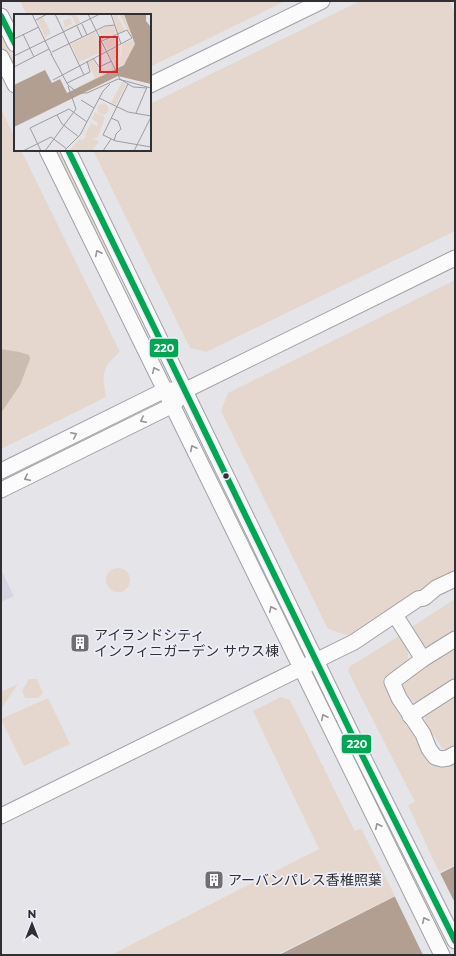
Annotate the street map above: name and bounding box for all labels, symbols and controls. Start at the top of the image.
inset map [14,14,151,151]
one-way arrow [95,250,103,258]
line badge: 220 [149,338,179,358]
text: 220 [154,341,175,355]
one-way arrow [152,367,160,374]
one-way arrow [140,415,147,423]
one-way arrow [70,432,77,440]
one-way arrow [190,445,198,452]
unlabelled marker [221,471,231,481]
one-way arrow [23,473,31,481]
one-way arrow [269,605,277,613]
place label: アイランドシティ インフィニガーデン サウス棟 [94,626,279,660]
building icon: アイランドシティ インフィニガーデン サウス棟 [69,632,91,654]
one-way arrow [322,714,329,721]
line badge: 220 [341,734,372,754]
text: 220 [347,737,368,751]
one-way arrow [375,823,383,831]
building icon: アーバンパレス香椎照葉 [203,869,225,891]
place label: アーバンパレス香椎照葉 [228,871,382,889]
north arrow [12,904,52,944]
text: N [28,907,36,921]
one-way arrow [422,917,429,924]

